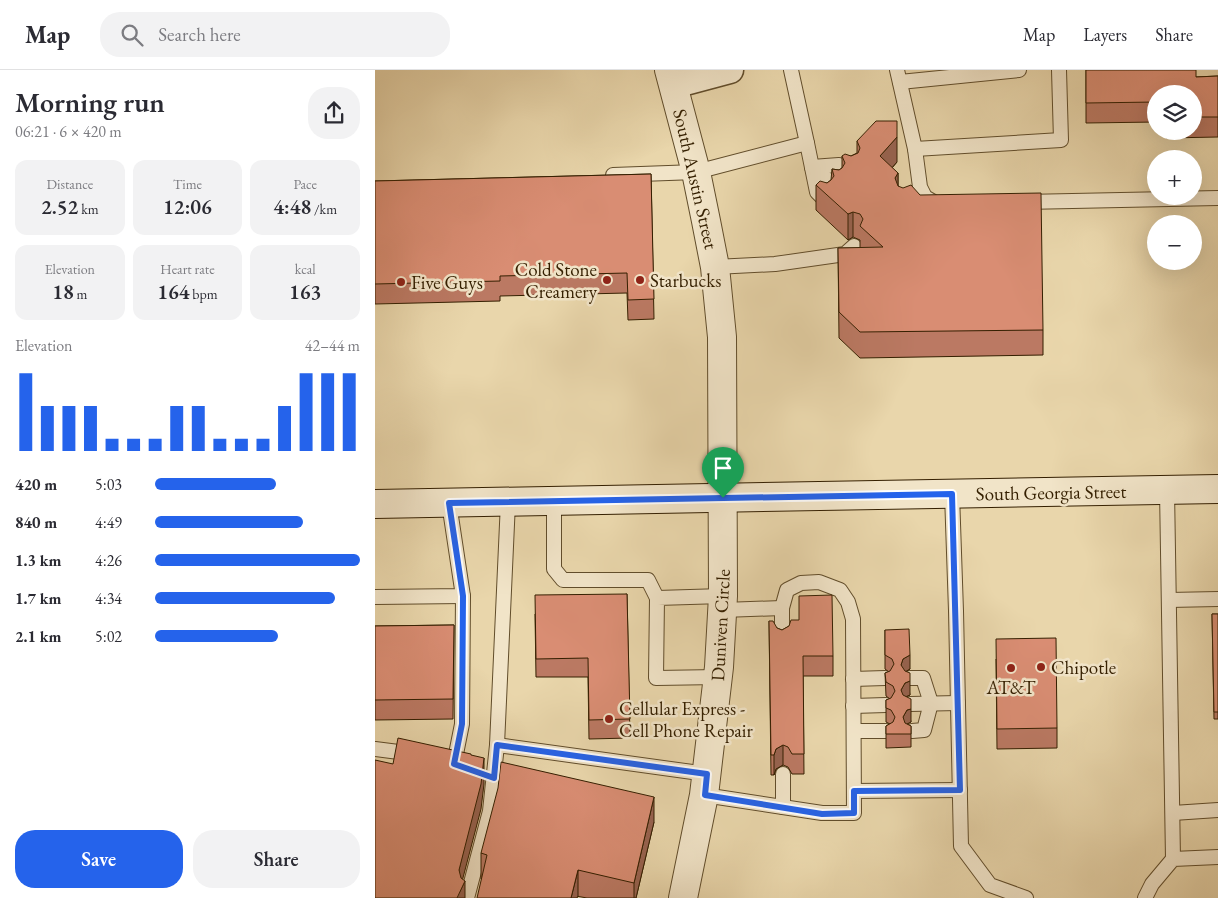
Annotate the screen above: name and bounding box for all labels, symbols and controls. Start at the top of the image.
search box [100,12,450,57]
text: Map [25,19,70,50]
icon: search [118,21,146,49]
text: Search here [158,22,241,47]
text: Map [1023,23,1055,46]
text: Layers [1083,23,1127,46]
text: Share [1155,23,1193,46]
text: Morning run [15,84,165,120]
map controls [1147,85,1202,270]
button: layers [1147,85,1202,140]
button: share [308,87,360,139]
street label: South Austin Street [667,106,724,252]
text: 06:21 · 6 × 420 m [15,121,122,142]
button: + [1147,150,1202,205]
text: Distance [46,175,93,193]
text: Time [173,175,202,193]
text: Pace [293,175,317,193]
text: 2.52 [41,193,78,220]
text: 12:06 [163,193,212,220]
text: 4:48 [273,193,311,220]
text: km [78,200,99,218]
text: /km [311,200,337,218]
button: − [1147,215,1202,270]
place label: Cold Stone Creamery [515,257,598,304]
text: Elevation [45,260,95,278]
text: Heart rate [160,260,215,278]
text: kcal [295,260,316,278]
place label: Starbucks [650,268,721,293]
place label: Five Guys [411,270,483,295]
marker: Cold Stone Creamery [601,274,613,286]
marker: Starbucks [634,274,646,286]
marker: Five Guys [395,276,407,288]
text: 18 [52,278,74,305]
text: 164 [157,278,190,305]
text: 163 [289,278,321,305]
text: m [74,285,87,303]
text: bpm [190,285,218,303]
text: Elevation [15,335,73,356]
text: 42–44 m [305,335,360,356]
pin [702,447,744,498]
icon: arrive [709,454,737,482]
text: 420 m [15,474,57,495]
text: 5:03 [95,474,122,495]
street label: South Georgia Street [975,479,1127,506]
text: 840 m [15,512,57,533]
text: 4:49 [95,512,122,533]
text: 1.3 km [15,550,61,571]
text: 4:26 [95,550,122,571]
street label: Duniven Circle [705,568,736,682]
text: 1.7 km [15,588,61,609]
text: 4:34 [95,588,122,609]
text: 2.1 km [15,626,61,647]
text: 5:02 [95,626,122,647]
place label: Chipotle [1051,655,1116,680]
marker: Chipotle [1035,661,1047,673]
marker: AT&T [1005,662,1017,674]
place label: AT&T [985,675,1036,700]
place label: Cellular Express - Cell Phone Repair [619,696,753,743]
marker: Cellular Express - Cell Phone Repair [603,713,615,725]
button: Save [15,830,183,888]
button: Share [193,830,360,888]

